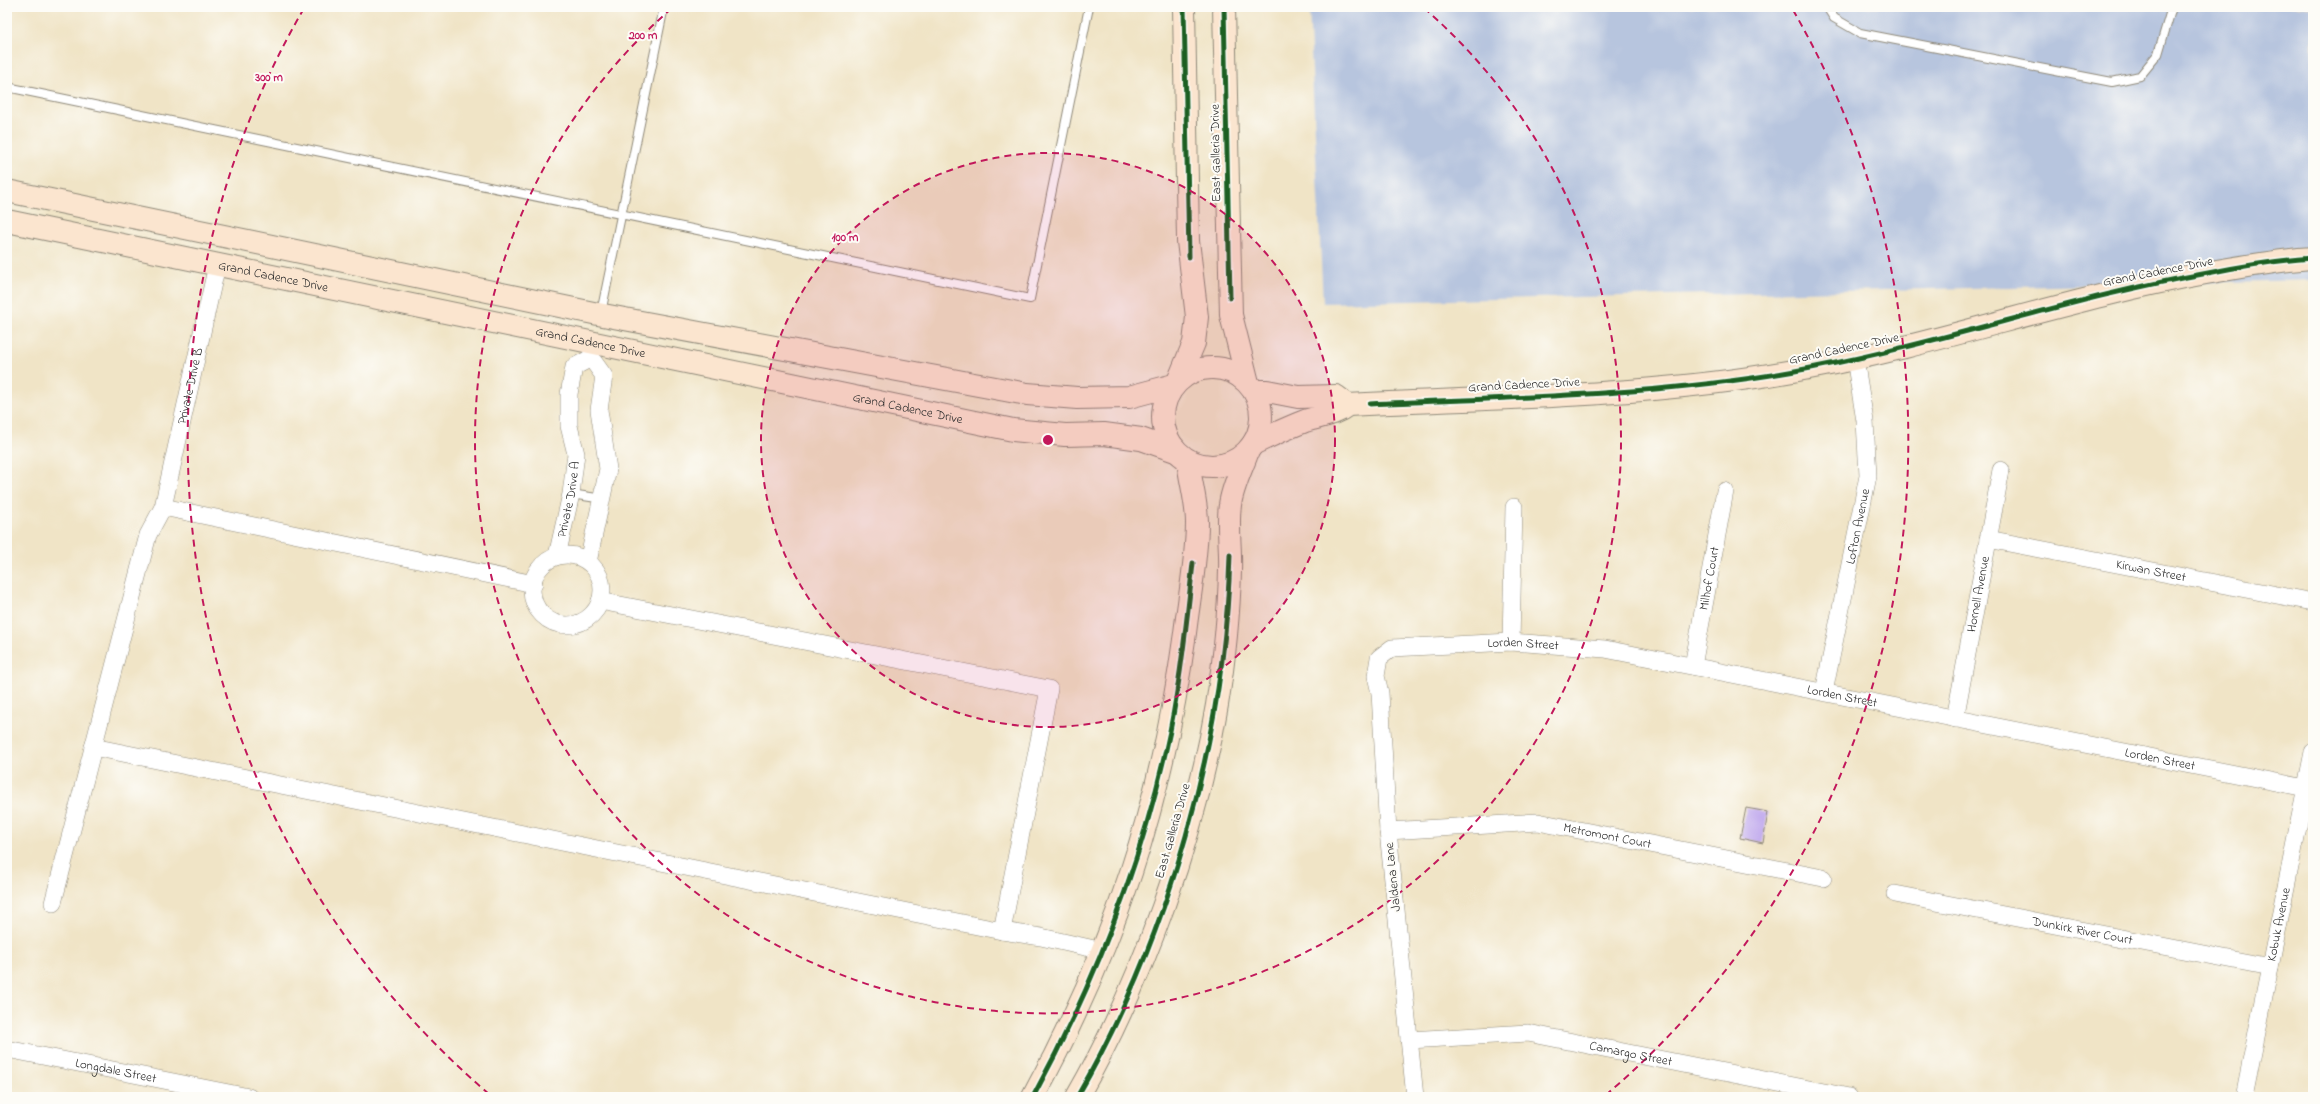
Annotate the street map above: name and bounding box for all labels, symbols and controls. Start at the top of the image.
text: 200 m [628,27,658,45]
text: 300 m [254,69,284,87]
street label: East Galleria Drive [1206,104,1226,202]
text: 100 m [832,229,859,247]
street label: Grand Cadence Drive [2101,252,2215,292]
street label: Grand Cadence Drive [217,256,330,297]
street label: Grand Cadence Drive [534,322,647,363]
street label: Grand Cadence Drive [1787,328,1901,370]
street label: Private Drive B [172,346,208,426]
street label: Grand Cadence Drive [1468,373,1581,397]
street label: Grand Cadence Drive [851,387,965,429]
centre of rings [1041,433,1055,447]
street label: Private Drive A [552,460,585,539]
street label: Lofton Avenue [1841,487,1875,566]
street label: Milhof Court [1694,544,1724,612]
street label: Hornell Avenue [1962,554,1994,634]
street label: Kirwan Street [2114,555,2188,587]
street label: Lorden Street [1487,632,1560,655]
street label: Lorden Street [1805,680,1880,712]
street label: Lorden Street [2123,743,2197,775]
street label: East Galleria Drive [1150,781,1196,881]
street label: Metromont Court [1562,818,1654,854]
street label: Jaldena Lane [1380,841,1406,913]
street label: Kobuk Avenue [2262,886,2295,963]
street label: Dunkirk River Court [2030,911,2135,950]
street label: Camargo Street [1588,1036,1674,1071]
street label: Longdale Street [74,1053,159,1088]

